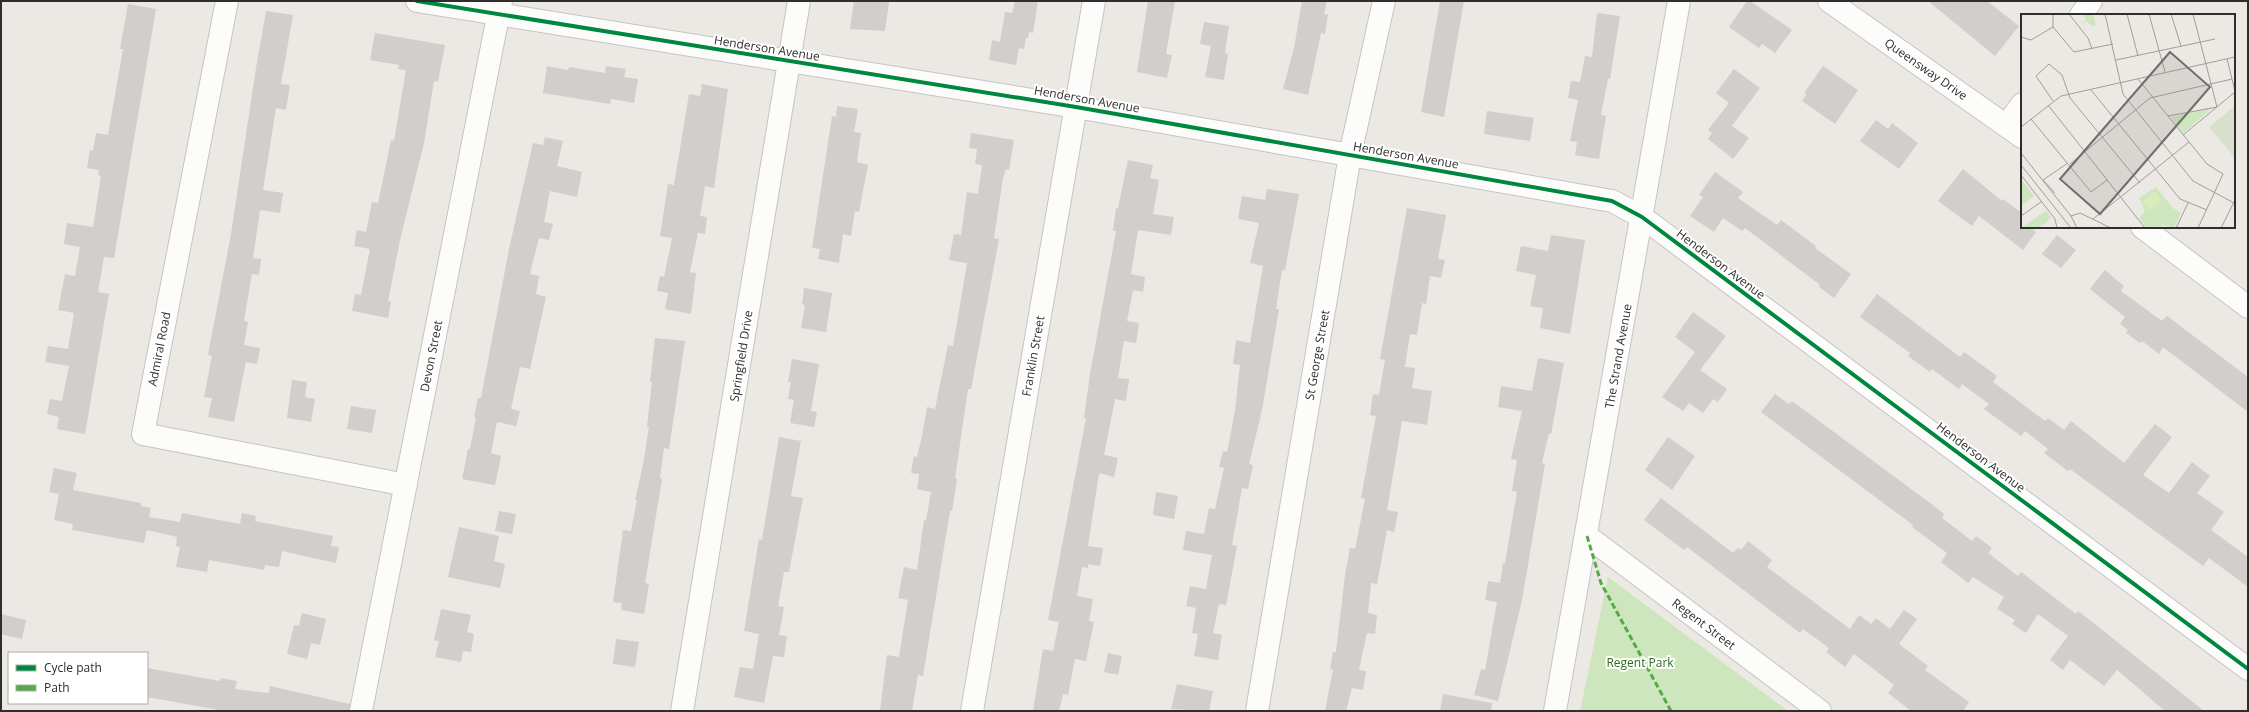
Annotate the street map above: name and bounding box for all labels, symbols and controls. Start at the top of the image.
inset map [2021,14,2235,228]
street label: Henderson Avenue [713,31,821,65]
street label: Queensway Drive [1881,34,1971,104]
street label: Henderson Avenue [1033,81,1141,117]
street label: Henderson Avenue [1352,137,1460,173]
street label: Henderson Avenue [1673,225,1769,303]
street label: The Strand Avenue [1600,302,1636,410]
street label: St George Street [1301,308,1333,402]
street label: Springfield Drive [725,309,757,403]
street label: Admiral Road [143,310,175,388]
street label: Franklin Street [1018,314,1048,398]
street label: Devon Street [416,319,446,393]
street label: Henderson Avenue [1933,418,2029,496]
street label: Regent Street [1669,594,1739,654]
legend [8,652,148,704]
park label: Regent Park [1606,654,1674,671]
text: Cycle path [44,659,102,676]
text: Path [44,679,70,696]

